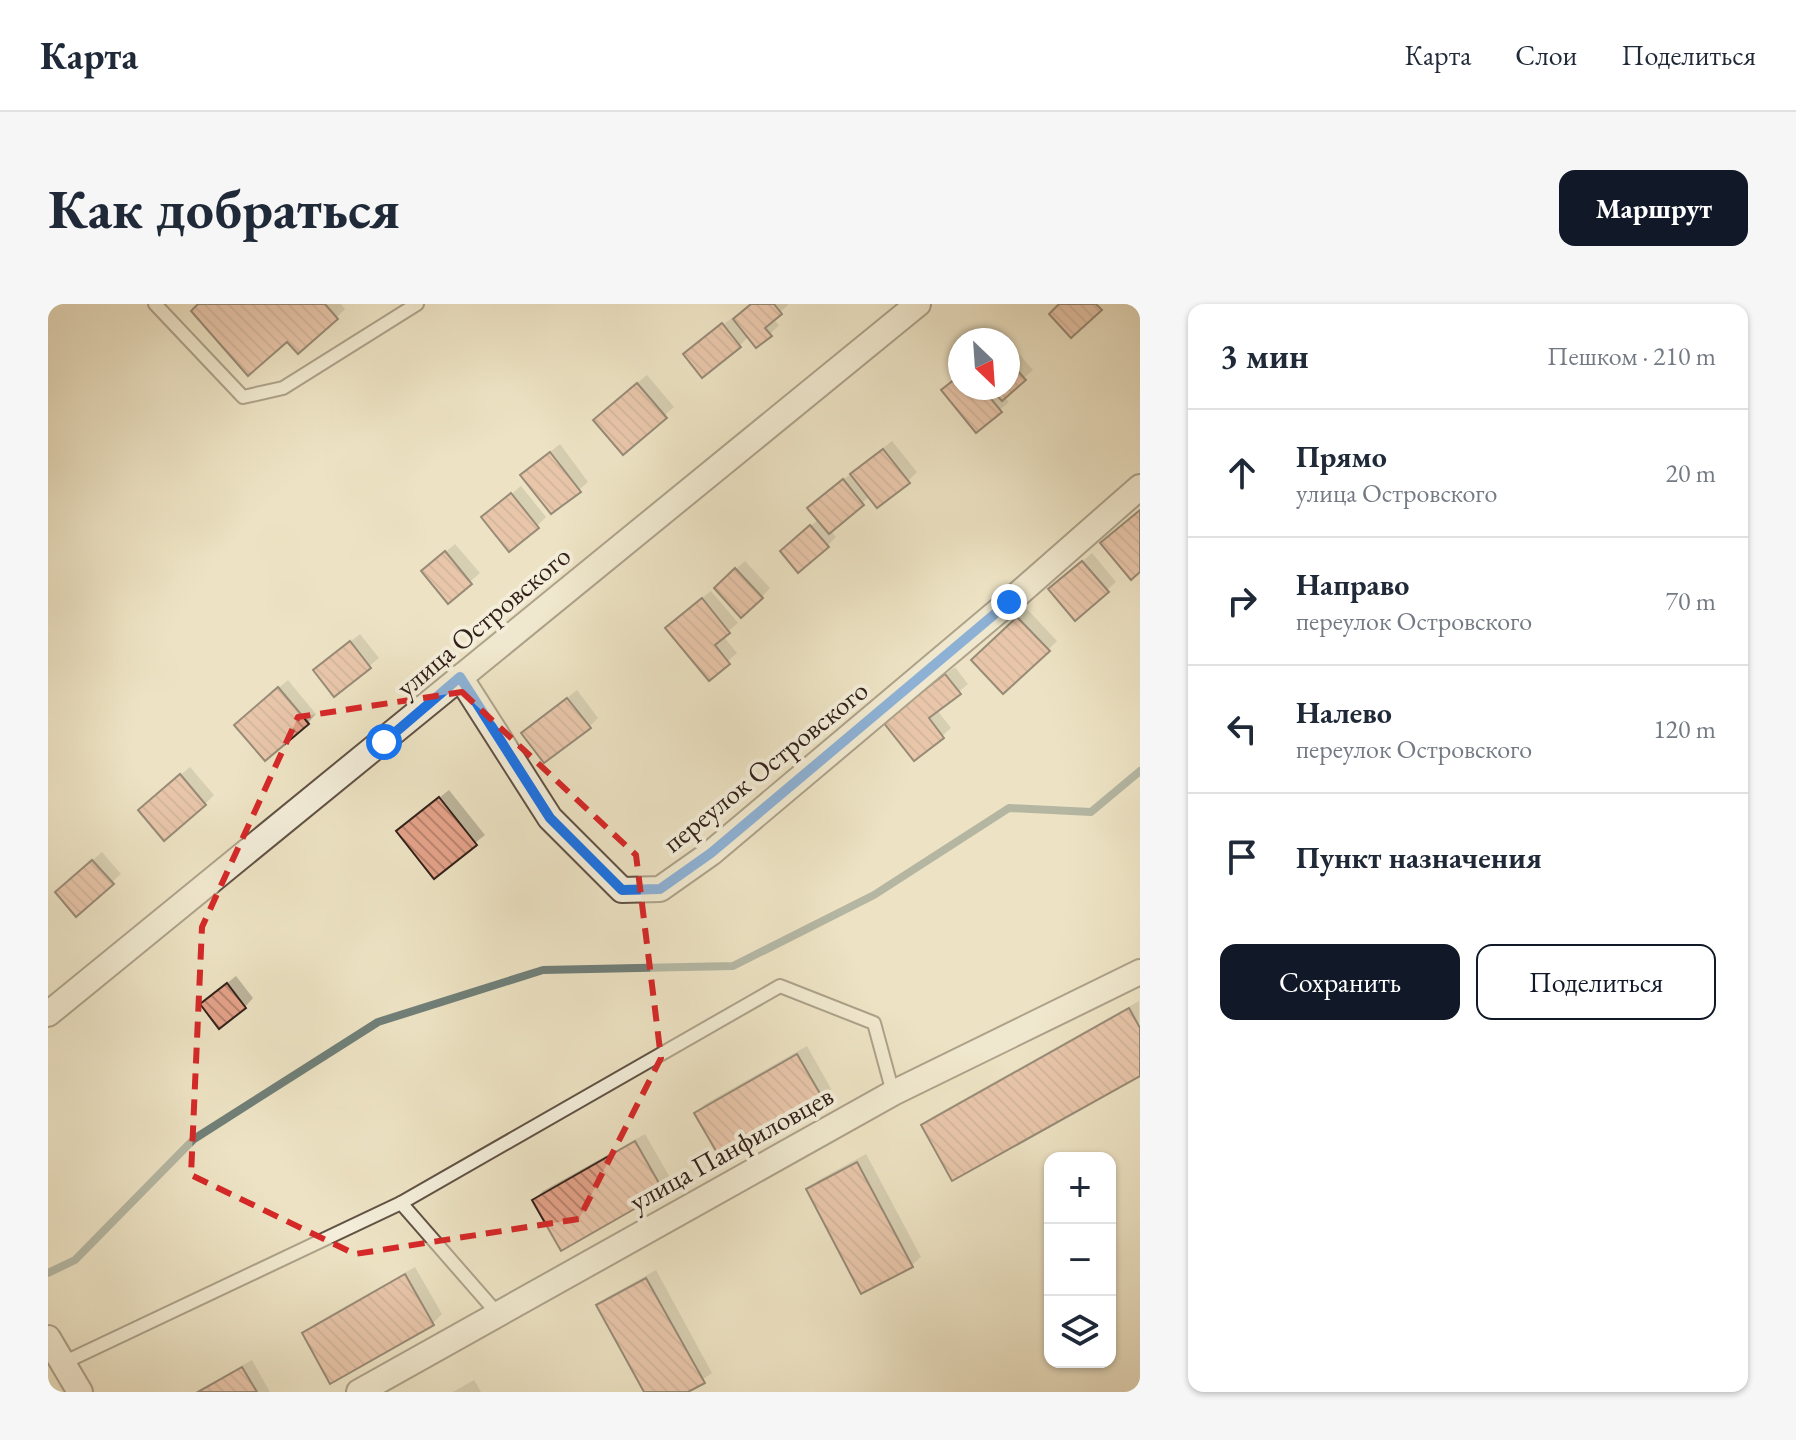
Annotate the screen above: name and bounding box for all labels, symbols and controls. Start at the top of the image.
text: Карта [40,31,138,80]
text: Карта [1404,37,1471,73]
text: Слои [1515,37,1577,73]
text: Поделиться [1621,37,1756,73]
button: Маршрут [1559,170,1748,246]
text: Как добраться [48,172,400,245]
north arrow [948,328,1020,400]
text: 3 мин [1220,334,1309,378]
text: Пешком · 210 m [1547,339,1716,373]
text: Прямо [1296,437,1387,476]
icon: ahead [1220,451,1264,495]
text: 20 m [1666,456,1716,490]
text: улица Островского [1296,476,1497,510]
street label: улица Островского [388,537,578,705]
text: Направо [1296,565,1409,604]
icon: right [1220,579,1264,623]
route end [991,584,1027,620]
text: 70 m [1666,584,1716,618]
text: переулок Островского [1296,604,1532,638]
street label: переулок Островского [655,672,875,860]
text: Налево [1296,693,1392,732]
icon: left [1220,707,1264,751]
text: 120 m [1653,712,1716,746]
route start [366,724,402,760]
text: переулок Островского [1296,732,1532,766]
icon: arrive [1220,835,1264,879]
text: Пункт назначения [1296,838,1542,877]
button: Сохранить [1220,944,1460,1020]
button: Поделиться [1476,944,1716,1020]
street label: улица Панфиловцев [623,1077,839,1219]
map controls [1044,1152,1116,1368]
button: + [1044,1152,1116,1224]
button: − [1044,1224,1116,1296]
button: layers [1044,1296,1116,1368]

